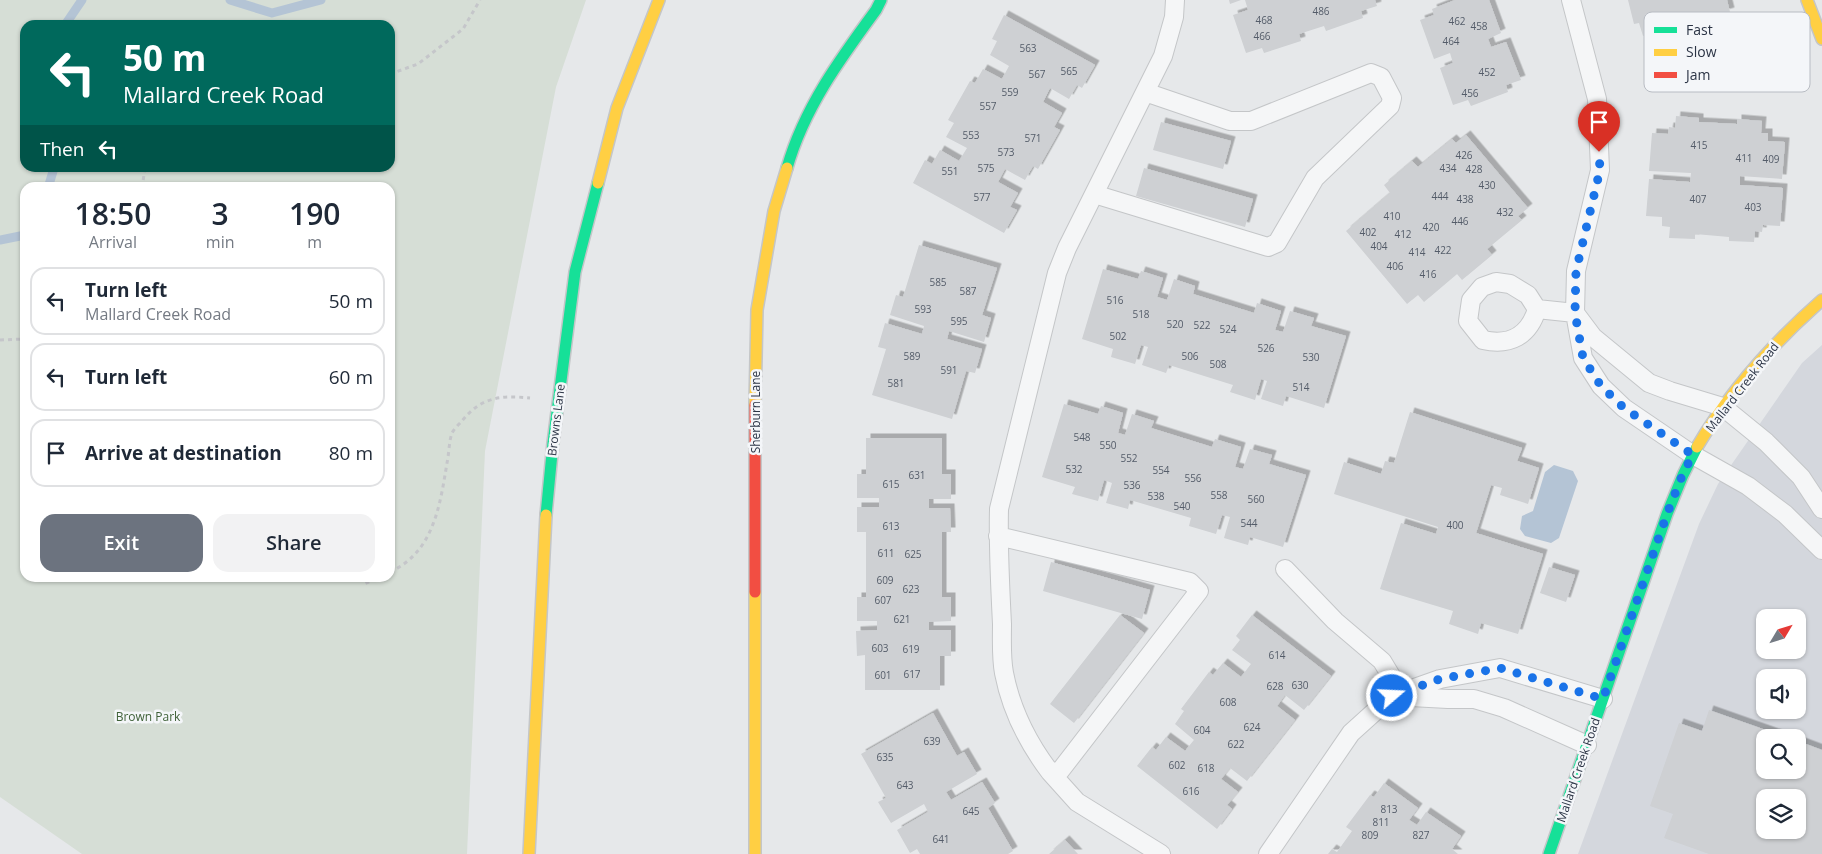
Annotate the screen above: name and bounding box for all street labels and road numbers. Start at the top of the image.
street label: Mallard Creek Road [1702,339,1782,435]
street label: Sherburn Lane [747,370,764,453]
street label: Browns Lane [543,383,569,457]
street label: Mallard Creek Road [1552,715,1604,825]

